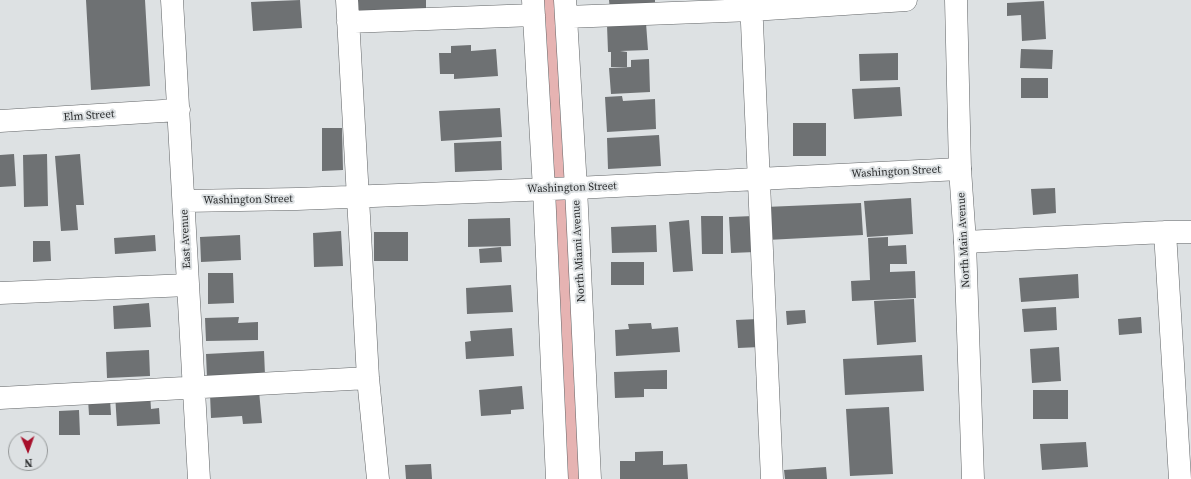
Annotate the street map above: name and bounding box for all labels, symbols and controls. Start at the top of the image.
street label: Elm Street [63,108,115,124]
street label: Washington Street [851,163,941,181]
street label: Washington Street [527,180,617,196]
street label: North Main Avenue [955,192,973,288]
street label: Washington Street [203,193,293,207]
street label: North Miami Avenue [570,200,588,302]
street label: East Avenue [178,209,194,269]
north arrow [8,431,48,471]
text: N [24,455,33,470]

